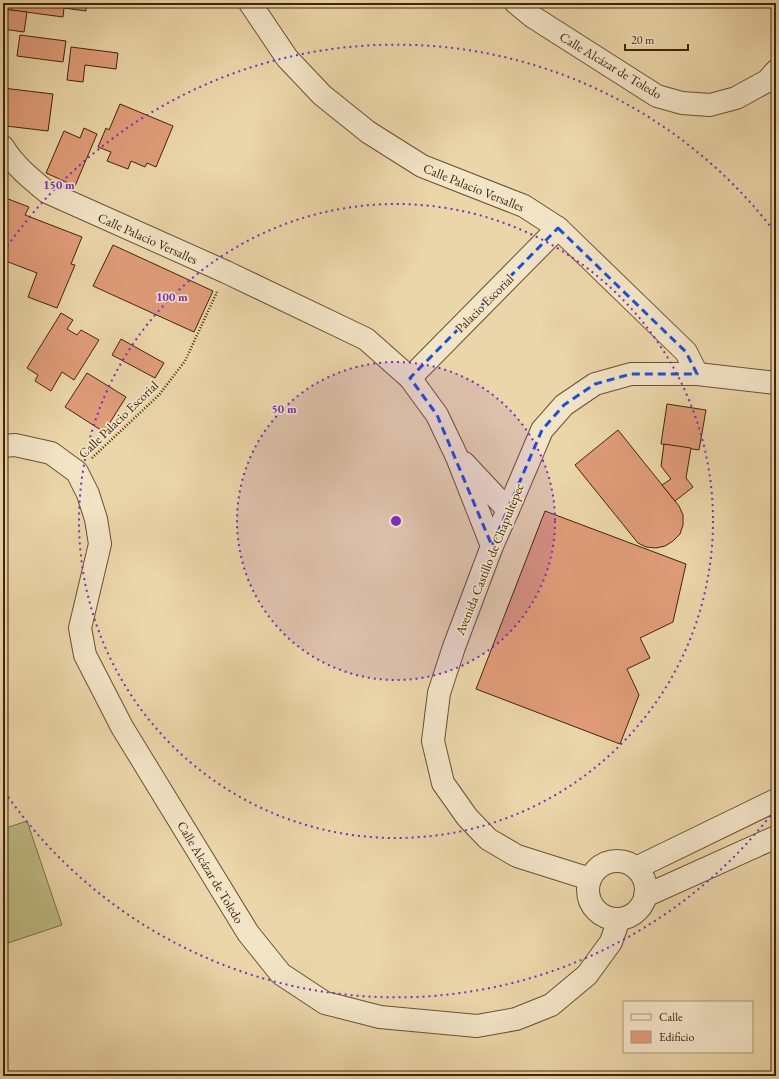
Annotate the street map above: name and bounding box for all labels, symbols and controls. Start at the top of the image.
scale bar [625,26,688,52]
street label: Calle Alcázar de Toledo [556,28,665,103]
text: 20 m [631,32,655,48]
street label: Calle Palacio Versalles [421,159,527,216]
text: 150 m [43,177,75,193]
street label: Calle Palacio Versalles [95,209,200,268]
street label: Palacio Escorial [451,270,517,336]
text: 100 m [156,289,188,305]
street label: Calle Palacio Escorial [75,377,162,462]
text: 50 m [271,401,297,417]
street label: Avenida Castillo de Chapultepec [451,481,528,639]
centre of rings [389,514,403,528]
street label: Calle Alcázar de Toledo [173,818,248,927]
legend [623,1001,753,1053]
text: Calle [659,1009,683,1025]
text: Edificio [659,1029,695,1045]

